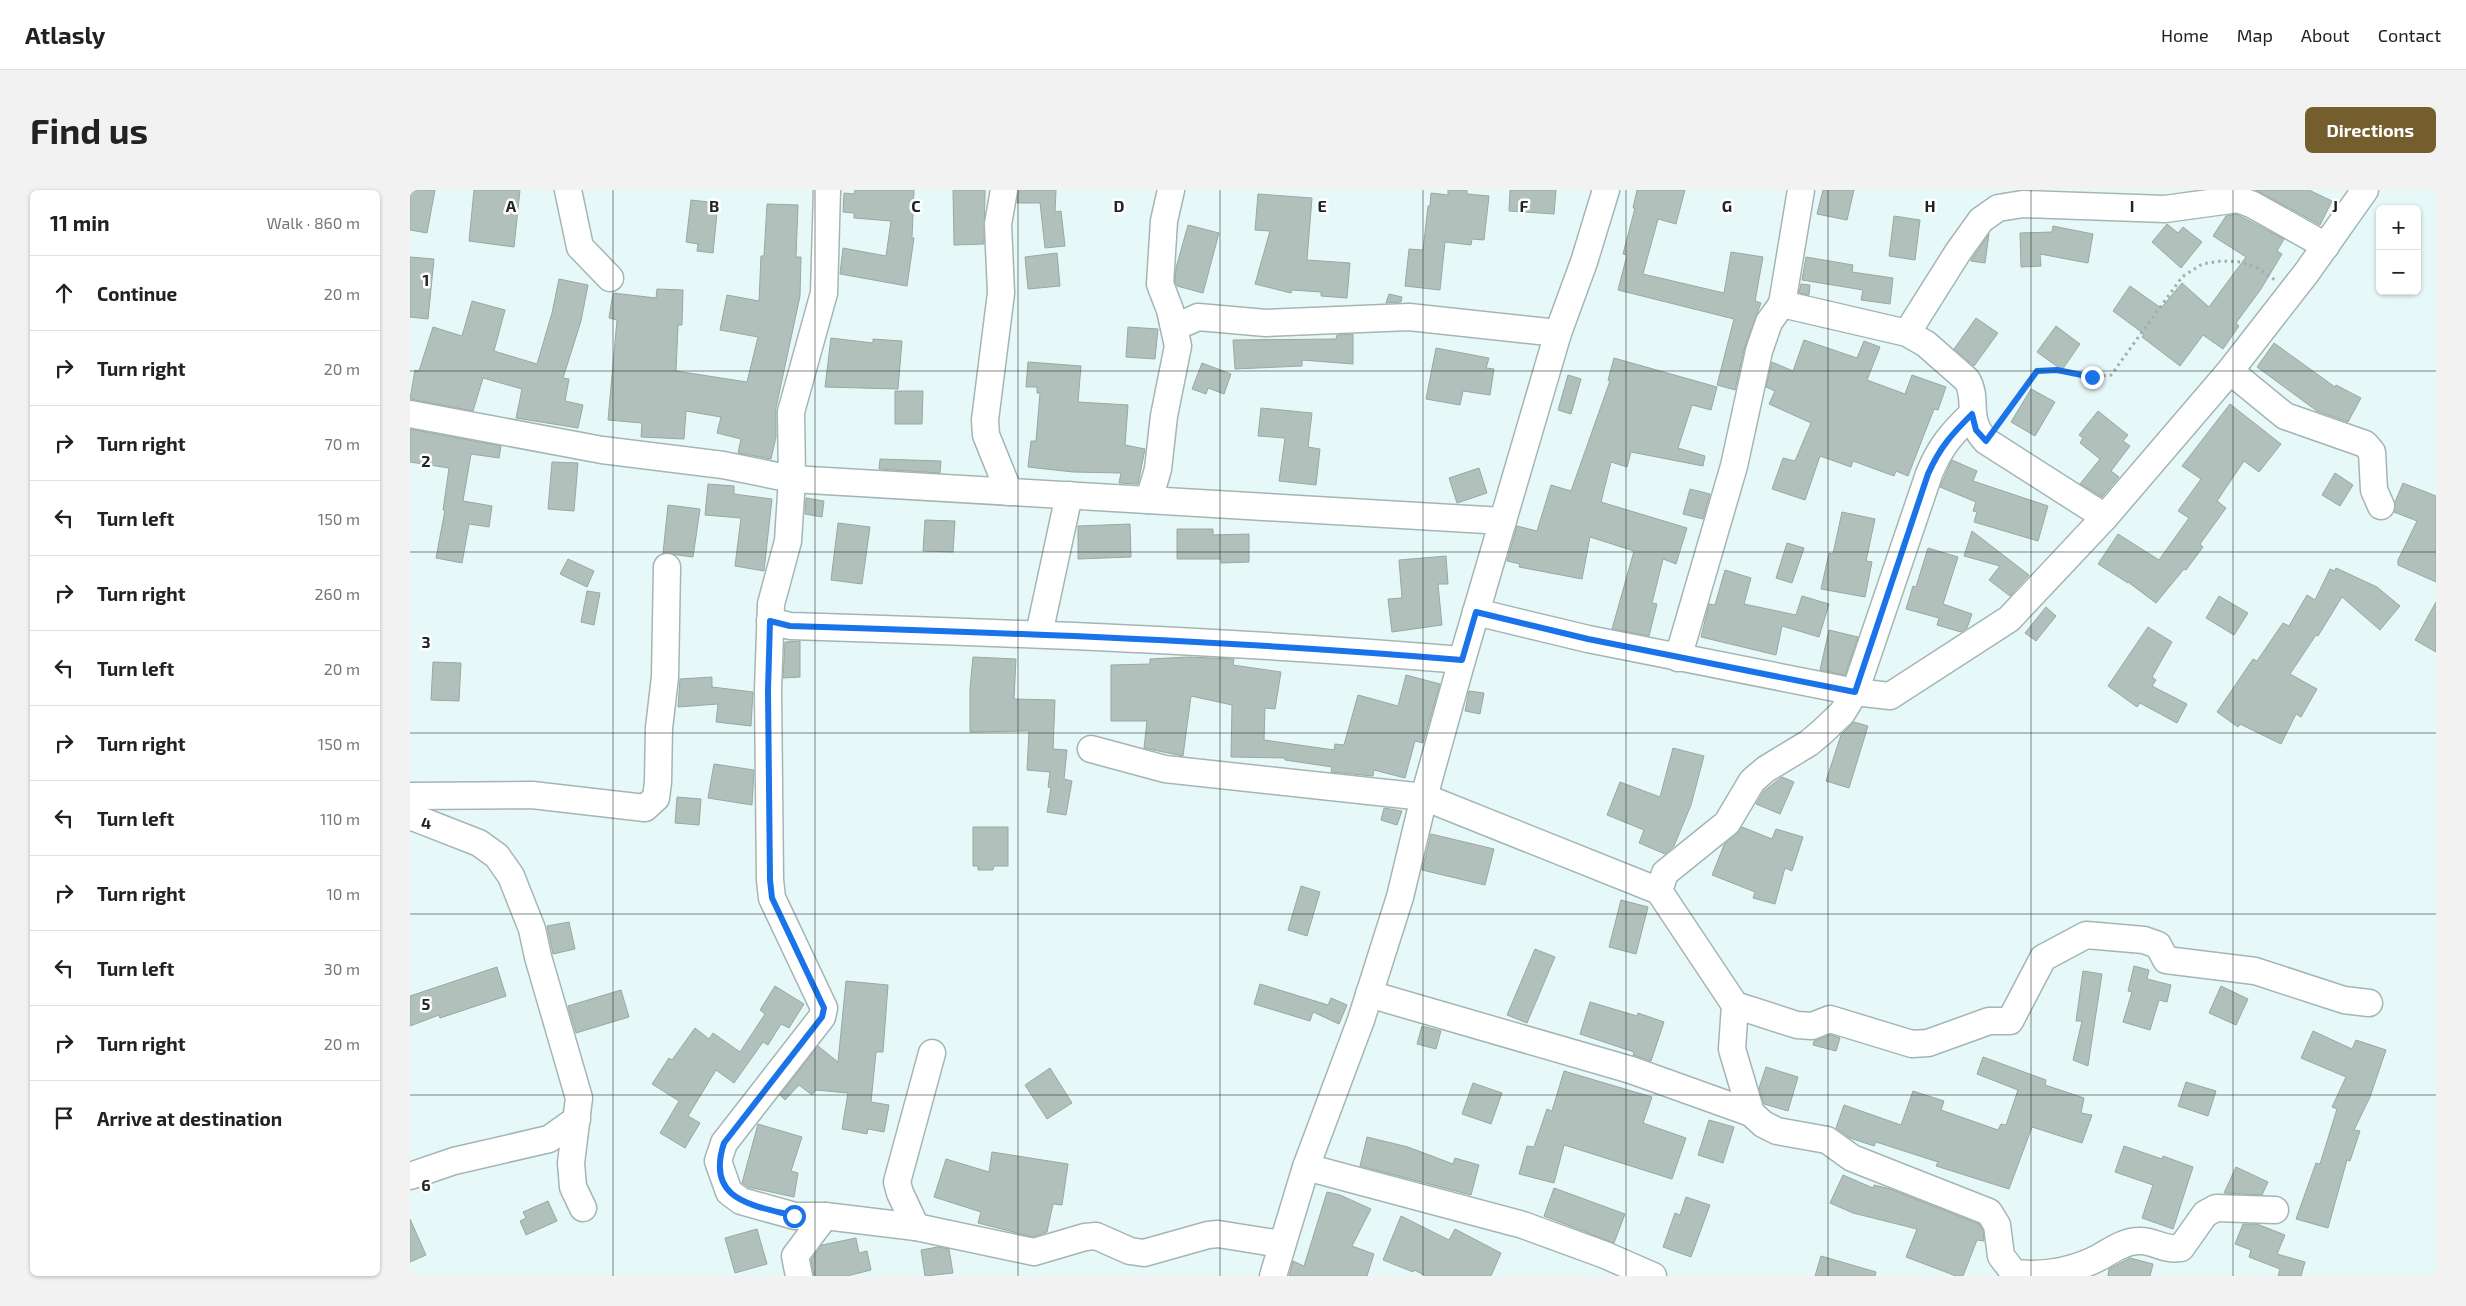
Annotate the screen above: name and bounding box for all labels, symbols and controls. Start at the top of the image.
text: Atlasly [25,20,105,49]
text: Home [2161,24,2209,46]
text: Map [2237,24,2273,46]
text: About [2301,24,2350,46]
text: Contact [2378,24,2441,46]
button: Directions [2305,107,2436,153]
text: Find us [30,109,148,151]
text: A [506,196,517,215]
text: B [709,196,719,215]
text: C [911,196,921,215]
text: D [1114,196,1125,215]
text: E [1317,196,1327,215]
text: F [1520,196,1529,215]
text: G [1722,196,1732,215]
text: H [1924,196,1936,215]
text: I [2130,196,2134,215]
text: J [2332,196,2338,215]
map controls [2376,205,2421,295]
button: + [2376,205,2421,250]
text: 11 min [50,210,110,235]
text: Walk · 860 m [266,213,360,232]
button: − [2376,250,2421,295]
text: 1 [423,270,429,289]
icon: ahead [50,279,78,307]
text: Continue [97,282,177,305]
text: 20 m [324,284,360,303]
icon: right [50,354,78,382]
text: Turn right [97,357,185,380]
text: 20 m [324,359,360,378]
route end [2081,366,2104,389]
icon: right [50,429,78,457]
text: Turn right [97,432,185,455]
text: 70 m [325,434,360,453]
text: 2 [421,451,431,470]
icon: left [50,504,78,532]
text: Turn left [97,507,174,530]
text: 150 m [318,509,360,528]
icon: right [50,579,78,607]
text: Turn right [97,582,185,605]
text: 260 m [315,584,360,603]
text: 3 [421,632,431,651]
icon: left [50,654,78,682]
text: Turn left [97,657,174,680]
text: 20 m [324,659,360,678]
icon: right [50,729,78,757]
text: Turn right [97,732,185,755]
text: 150 m [318,734,360,753]
icon: left [50,804,78,832]
text: Turn left [97,807,174,830]
text: 110 m [320,809,360,828]
text: 4 [421,813,431,832]
icon: right [50,879,78,907]
text: Turn right [97,882,185,905]
text: 10 m [326,884,360,903]
icon: left [50,954,78,982]
text: Turn left [97,957,174,980]
text: 30 m [324,959,360,978]
text: 5 [422,994,431,1013]
icon: right [50,1029,78,1057]
text: Turn right [97,1032,185,1055]
text: 20 m [324,1034,360,1053]
icon: arrive [50,1104,78,1132]
text: Arrive at destination [97,1107,282,1130]
text: 6 [421,1175,431,1194]
route start [783,1205,806,1228]

